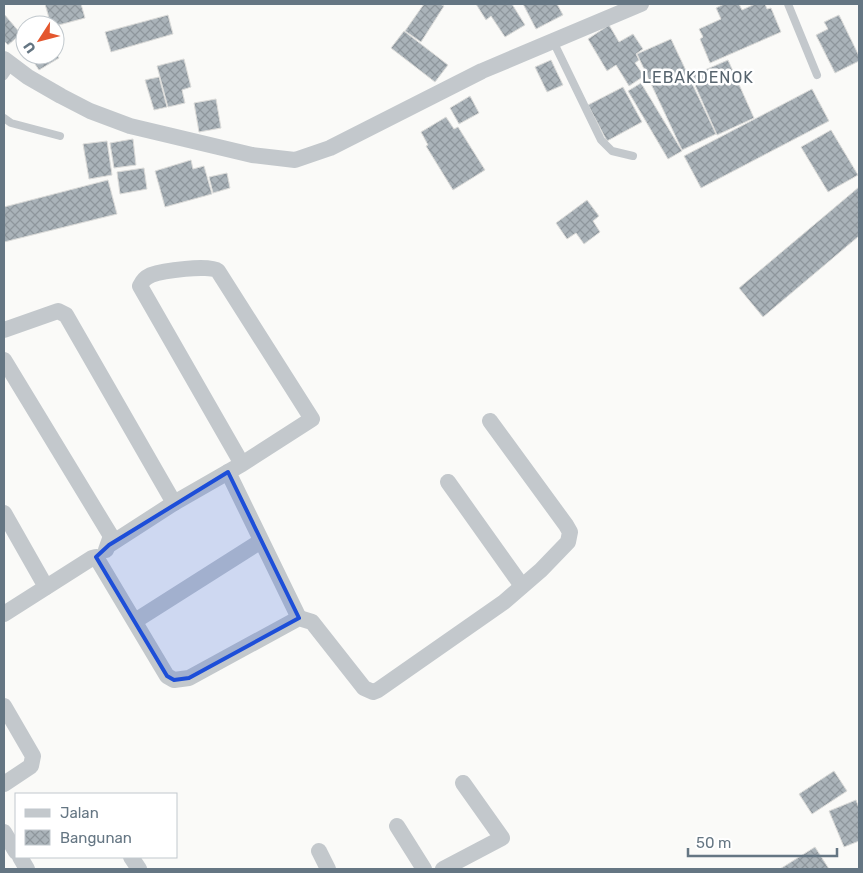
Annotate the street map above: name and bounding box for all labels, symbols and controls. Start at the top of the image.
north arrow [15,15,65,65]
text: U [20,38,40,56]
district label: LEBAKDENOK [642,68,754,87]
legend [15,793,178,858]
text: Jalan [60,804,99,822]
scale bar [688,826,837,858]
text: Bangunan [60,829,132,847]
text: 50 m [696,834,731,852]

